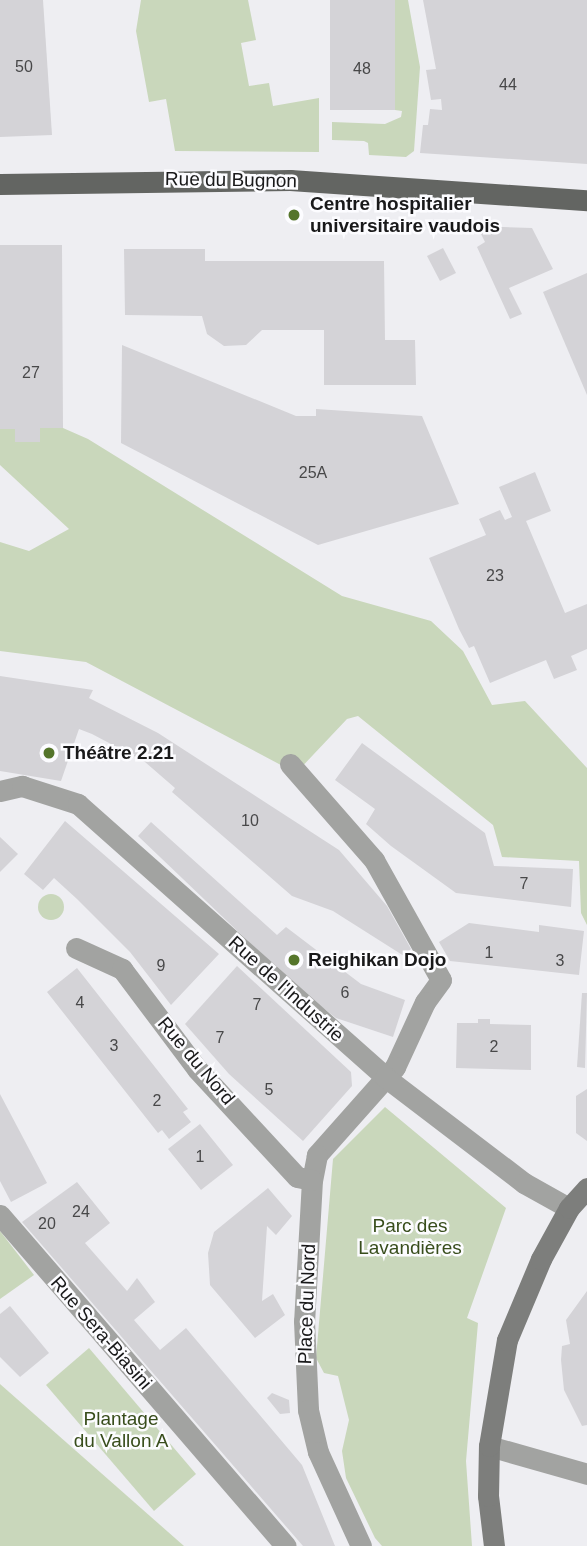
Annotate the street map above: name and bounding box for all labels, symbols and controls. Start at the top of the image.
house number: 50 [15,57,33,77]
house number: 48 [353,59,371,79]
house number: 44 [499,75,517,95]
street label: Rue du Bugnon [165,167,297,193]
place label: Centre hospitalier universitaire vaudois [310,193,500,237]
marker: Centre hospitalier universitaire vaudois [284,205,304,225]
house number: 27 [22,363,40,383]
house number: 25A [299,463,327,483]
house number: 23 [486,566,504,586]
place label: Théâtre 2.21 [63,742,174,764]
marker: Théâtre 2.21 [41,745,57,761]
house number: 10 [241,811,259,831]
house number: 7 [520,874,528,894]
street label: Rue de l'Industrie [224,931,348,1047]
house number: 1 [485,943,493,963]
place label: Reighikan Dojo [308,949,446,971]
house number: 3 [556,951,564,971]
marker: Reighikan Dojo [286,952,302,968]
house number: 9 [157,956,165,976]
house number: 6 [341,983,349,1003]
house number: 4 [76,993,84,1013]
house number: 7 [253,995,261,1015]
street label: Rue du Nord [153,1012,239,1110]
house number: 7 [216,1028,224,1048]
house number: 3 [110,1036,118,1056]
house number: 2 [490,1037,498,1057]
house number: 5 [265,1080,273,1100]
house number: 2 [153,1091,161,1111]
house number: 1 [196,1147,204,1167]
house number: 24 [72,1202,90,1222]
house number: 20 [38,1214,56,1234]
park label: Parc des Lavandières [358,1215,462,1259]
street label: Place du Nord [294,1243,320,1365]
street label: Rue Sera-Biasini [46,1272,156,1394]
park label: Plantage du Vallon A [73,1408,169,1452]

